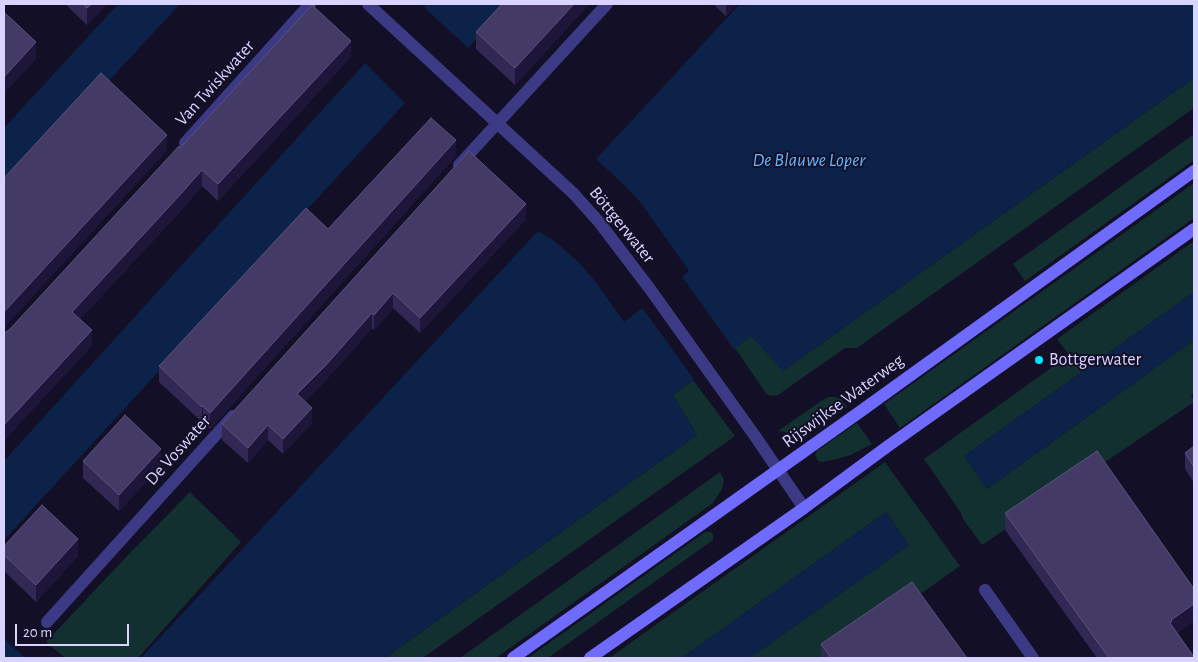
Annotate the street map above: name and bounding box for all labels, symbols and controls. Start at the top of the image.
street label: Van Twiskwater [171,36,259,130]
water label: De Blauwe Loper [753,149,865,171]
street label: Böttgerwater [585,182,659,268]
place label: Bottgerwater [1049,349,1141,371]
street label: Rijswijkse Waterweg [778,350,908,452]
marker: Bottgerwater [1033,354,1045,366]
street label: De Voswater [141,410,215,490]
scale bar [18,614,131,646]
text: 20 m [23,625,52,640]

